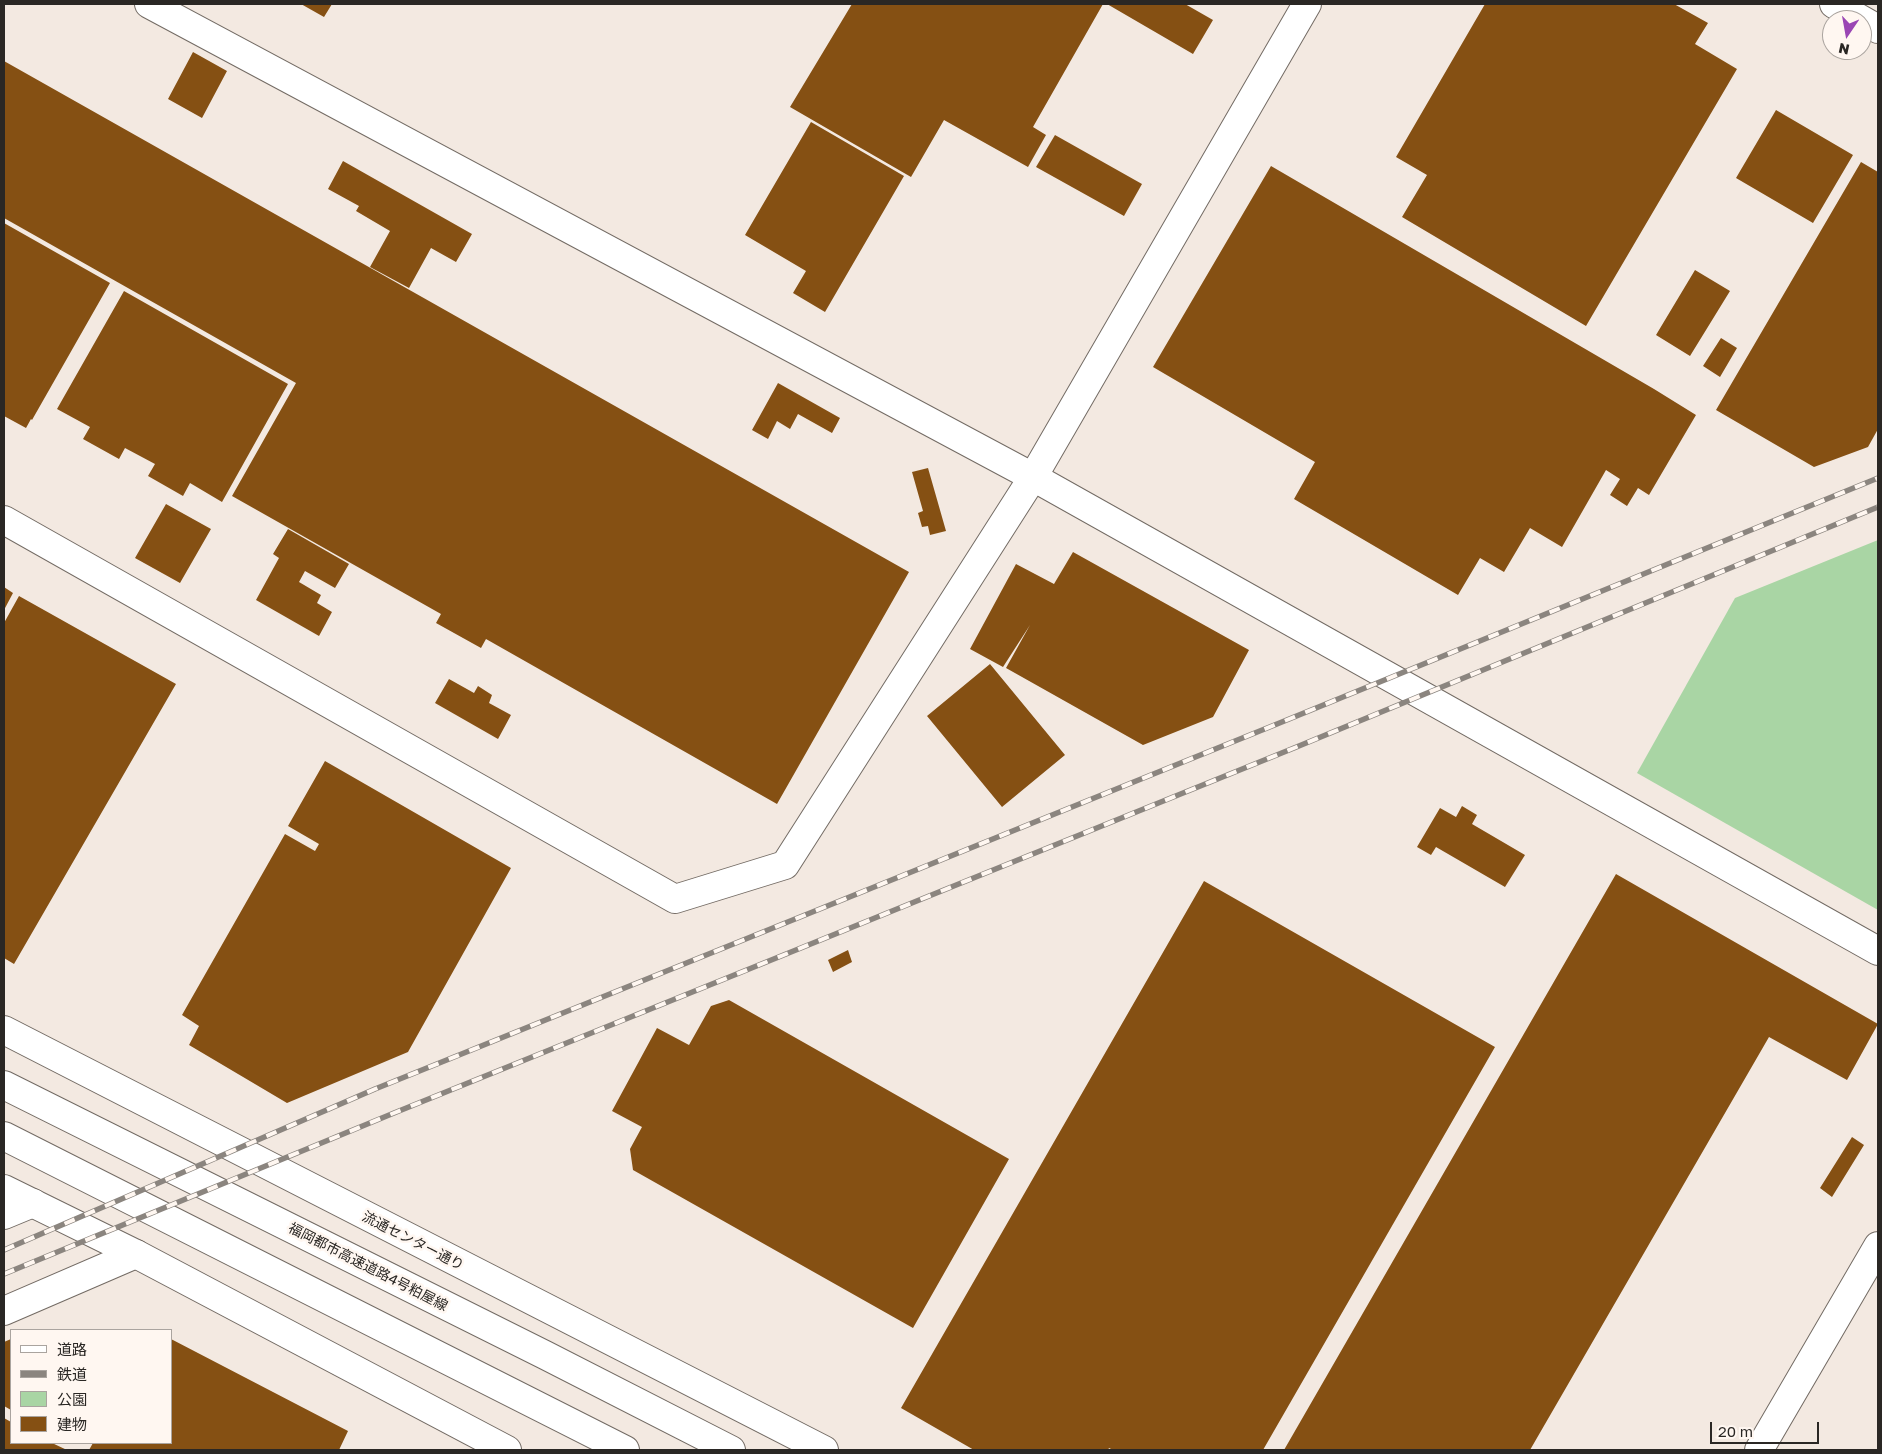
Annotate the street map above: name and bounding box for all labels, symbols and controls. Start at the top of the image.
north arrow [1822,10,1872,60]
text: N [1837,40,1851,59]
street label: 流通センター通り [359,1208,467,1274]
street label: 福岡都市高速道路4号粕屋線 [286,1219,450,1315]
legend [10,1329,172,1444]
text: 道路 [57,1340,87,1358]
text: 鉄道 [57,1365,87,1383]
text: 公園 [57,1390,87,1408]
scale bar [1712,1412,1821,1444]
text: 建物 [57,1415,87,1433]
text: 20 m [1718,1422,1753,1440]

